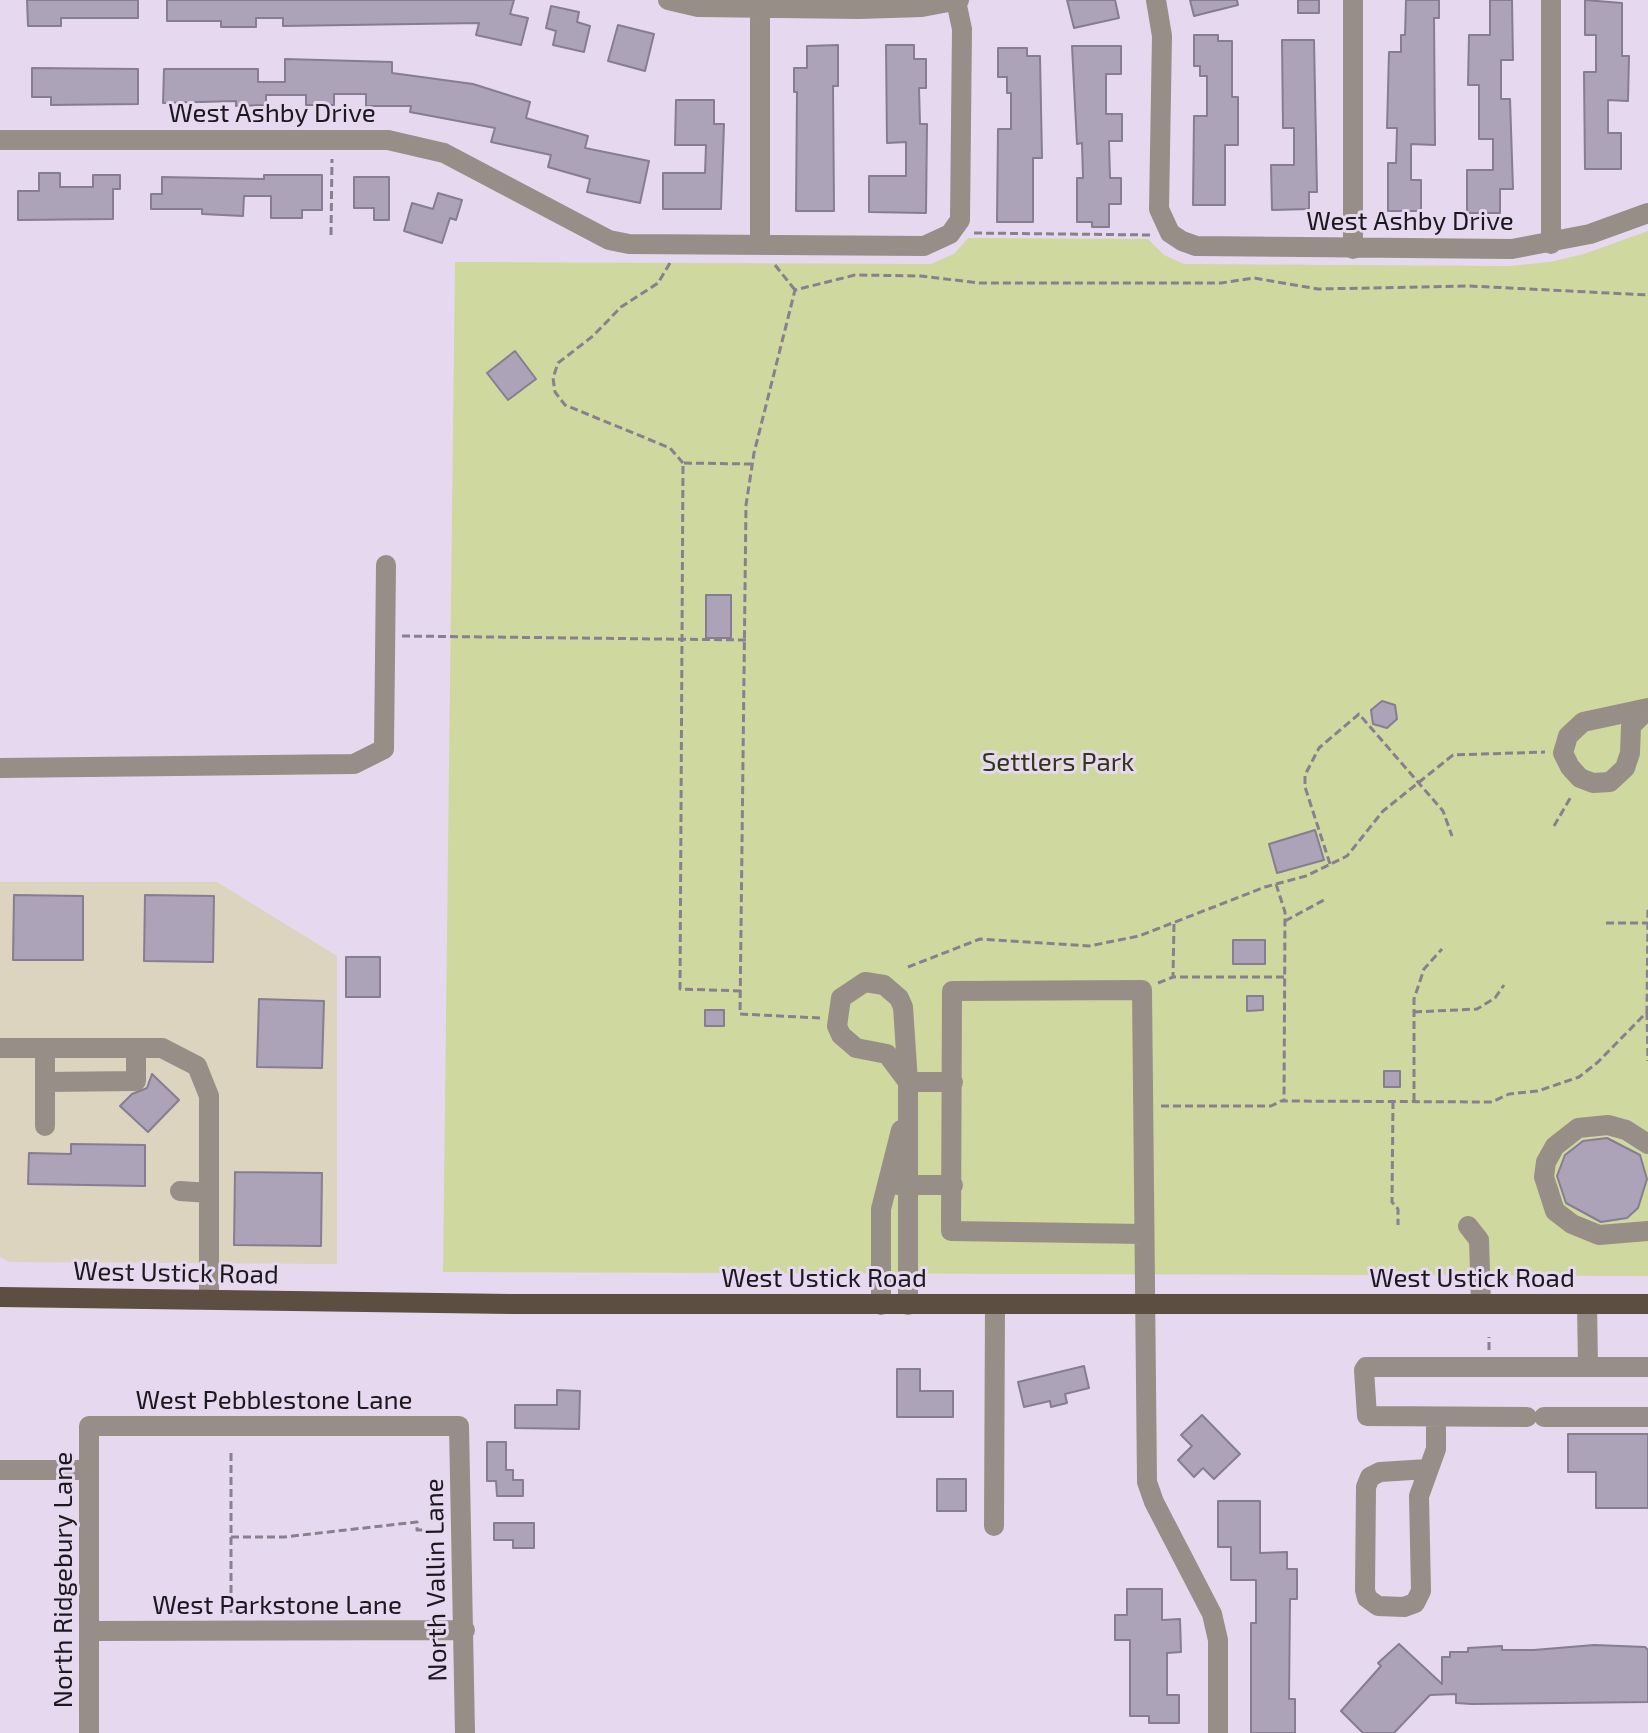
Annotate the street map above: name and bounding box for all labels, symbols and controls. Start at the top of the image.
street label: West Ashby Drive [168,97,376,129]
street label: West Ashby Drive [1306,205,1514,237]
park label: Settlers Park [982,746,1134,778]
street label: West Ustick Road [73,1256,279,1290]
street label: West Ustick Road [721,1262,927,1294]
street label: West Ustick Road [1369,1262,1575,1294]
street label: West Pebblestone Lane [136,1384,412,1416]
street label: North Ridgebury Lane [47,1452,79,1708]
street label: North Vallin Lane [419,1478,453,1682]
street label: West Parkstone Lane [152,1589,402,1621]

